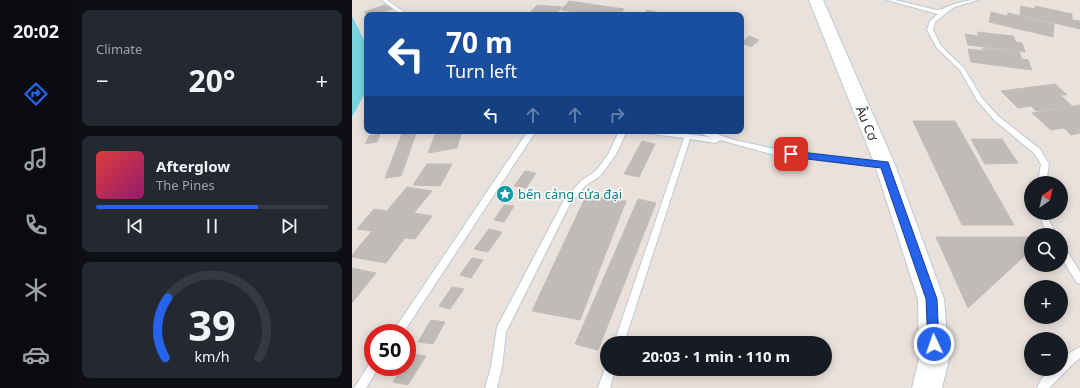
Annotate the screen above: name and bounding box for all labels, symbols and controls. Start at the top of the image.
text: 20:02 [13,19,59,43]
text: 70 m [446,23,513,61]
icon: left [380,28,432,80]
text: Climate [96,40,142,58]
text: Turn left [446,59,517,83]
text: 20° [188,60,236,101]
text: − [96,65,109,95]
text: + [315,65,328,95]
icon: directions [22,80,50,108]
street label: Âu Cơ [852,103,883,144]
icon: left [480,104,502,126]
icon: ahead [522,104,544,126]
icon: ahead [564,104,586,126]
icon: right [606,104,628,126]
pin [774,137,808,171]
icon: arrive [780,143,802,165]
icon: music [22,145,50,173]
text: Afterglow [156,156,230,176]
text: The Pines [156,176,215,194]
north arrow [1024,176,1068,220]
map controls [1024,176,1068,376]
place icon: bến cảng cửa đại [495,184,515,204]
place label: bến cảng cửa đại [518,185,622,203]
icon: phone [22,211,50,239]
icon: previous [124,215,146,237]
icon: pause [201,215,223,237]
icon: next [278,215,300,237]
button: search [1024,228,1068,272]
icon: climate [22,276,50,304]
button: + [1024,280,1068,324]
text: 39 [188,297,236,353]
position arrow [913,323,955,365]
speed limit sign: 50 [364,324,416,376]
button: − [1024,332,1068,376]
icon: car [22,341,50,369]
text: 20:03 · 1 min · 110 m [642,346,790,366]
text: km/h [194,347,230,366]

